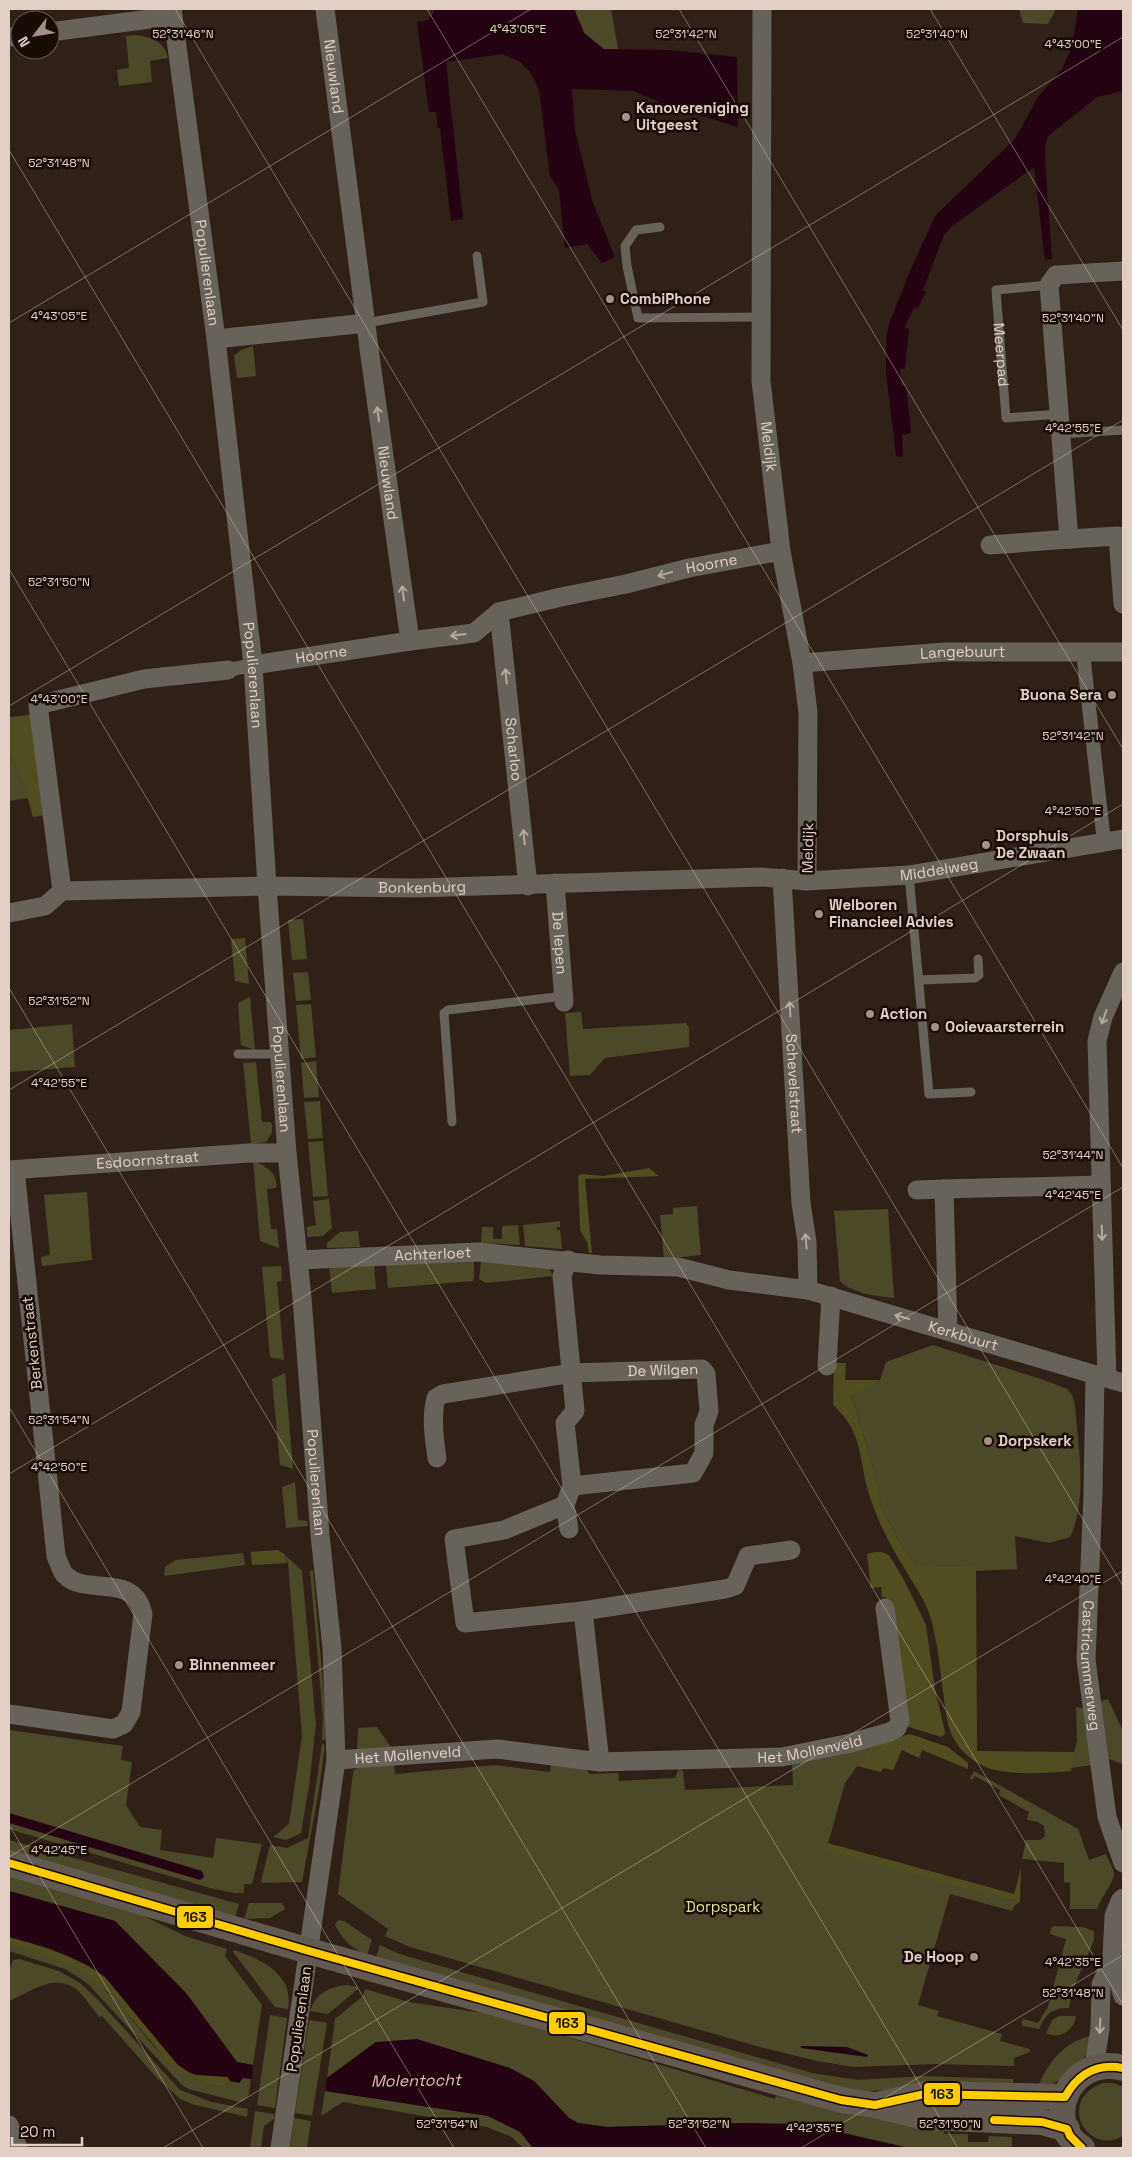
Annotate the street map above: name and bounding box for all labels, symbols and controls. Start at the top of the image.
north arrow [10,10,60,60]
text: 4°43'05"E [490,21,547,37]
text: 52°31'46"N [152,26,214,42]
text: 52°31'42"N [655,26,717,42]
text: 52°31'40"N [906,26,968,42]
text: N [14,33,34,50]
text: 4°43'00"E [1044,36,1102,52]
street label: Nieuwland [320,38,348,115]
place label: Kanovereniging Uitgeest [636,98,749,134]
marker: Kanovereniging Uitgeest [620,111,632,123]
text: 52°31'48"N [28,155,90,171]
street label: Populierenlaan [191,218,224,327]
place label: CombiPhone [620,289,711,308]
marker: CombiPhone [604,293,616,305]
text: 4°43'05"E [31,308,88,324]
text: 52°31'40"N [1042,310,1104,326]
street label: Meerpad [990,322,1014,387]
one-way arrow [373,407,383,423]
street label: Meldijk [757,420,782,473]
text: 4°42'55"E [1045,420,1101,436]
street label: Nieuwland [374,444,403,521]
street label: Hoorne [684,549,739,577]
one-way arrow [657,570,673,579]
text: 52°31'50"N [28,574,90,590]
one-way arrow [398,585,408,601]
street label: Populierenlaan [239,621,267,729]
one-way arrow [451,630,467,640]
street label: Hoorne [294,641,348,667]
street label: Langebuurt [919,642,1005,663]
one-way arrow [501,668,511,684]
place label: Buona Sera [1020,685,1102,704]
marker: Buona Sera [1106,689,1118,701]
text: 4°43'00"E [30,691,88,707]
street label: Scharloo [501,716,527,782]
text: 52°31'42"N [1042,728,1104,744]
text: 4°42'50"E [1045,803,1102,819]
street label: Meldijk [798,823,817,873]
place label: Dorsphuis De Zwaan [996,826,1069,862]
one-way arrow [519,829,529,845]
marker: Dorsphuis De Zwaan [980,839,992,851]
street label: Middelweg [899,854,979,885]
street label: Bonkenburg [378,876,466,897]
place label: Welboren Financieel Advies [829,895,954,931]
marker: Welboren Financieel Advies [813,908,825,920]
street label: De Iepen [548,911,572,975]
text: 52°31'52"N [28,993,90,1009]
one-way arrow [785,1001,795,1017]
place label: Action [880,1004,927,1023]
marker: Action [864,1008,876,1020]
one-way arrow [1099,1009,1108,1024]
place label: Ooievaarsterrein [945,1017,1064,1036]
marker: Ooievaarsterrein [929,1021,941,1033]
street label: Populierenlaan [268,1025,295,1133]
street label: Schevelstraat [782,1033,807,1134]
text: 4°42'55"E [31,1075,87,1091]
street label: Esdoornstraat [95,1147,200,1173]
text: 52°31'44"N [1042,1147,1104,1163]
text: 4°42'45"E [1045,1187,1101,1203]
one-way arrow [1098,1225,1107,1241]
one-way arrow [801,1233,811,1249]
street label: Achterloet [394,1242,472,1265]
street label: Berkenstraat [17,1295,46,1391]
one-way arrow [894,1311,910,1321]
street label: Kerkbuurt [926,1316,1001,1355]
street label: De Wilgen [627,1359,698,1380]
text: 52°31'54"N [28,1412,90,1428]
street label: Populierenlaan [303,1428,330,1536]
place label: Dorpskerk [998,1431,1072,1450]
marker: Dorpskerk [982,1435,994,1447]
text: 4°42'50"E [31,1459,88,1475]
text: 4°42'40"E [1045,1571,1101,1587]
street label: Castricummerweg [1077,1600,1105,1732]
place label: Binnenmeer [189,1655,275,1674]
marker: Binnenmeer [173,1659,185,1671]
street label: Het Mollenveld [757,1730,865,1767]
street label: Het Mollenveld [354,1741,462,1768]
text: 4°42'45"E [31,1842,87,1858]
park label: Dorpspark [686,1897,760,1916]
line badge: 163 [176,1905,214,1929]
text: 163 [183,1908,207,1926]
place label: De Hoop [904,1947,964,1966]
marker: De Hoop [968,1951,980,1963]
text: 4°42'35"E [1045,1954,1101,1970]
street label: Populierenlaan [282,1965,315,2073]
text: 52°31'48"N [1042,1985,1104,2001]
line badge: 163 [548,2011,586,2035]
text: 163 [555,2014,579,2032]
one-way arrow [1096,2018,1105,2034]
water label: Molentocht [371,2069,463,2092]
line badge: 163 [923,2082,961,2106]
text: 163 [930,2085,954,2103]
scale bar [12,2114,82,2146]
text: 52°31'54"N [416,2116,478,2132]
text: 52°31'52"N [668,2116,730,2132]
text: 52°31'50"N [919,2116,981,2132]
text: 4°42'35"E [786,2120,842,2136]
text: 20 m [20,2122,55,2141]

